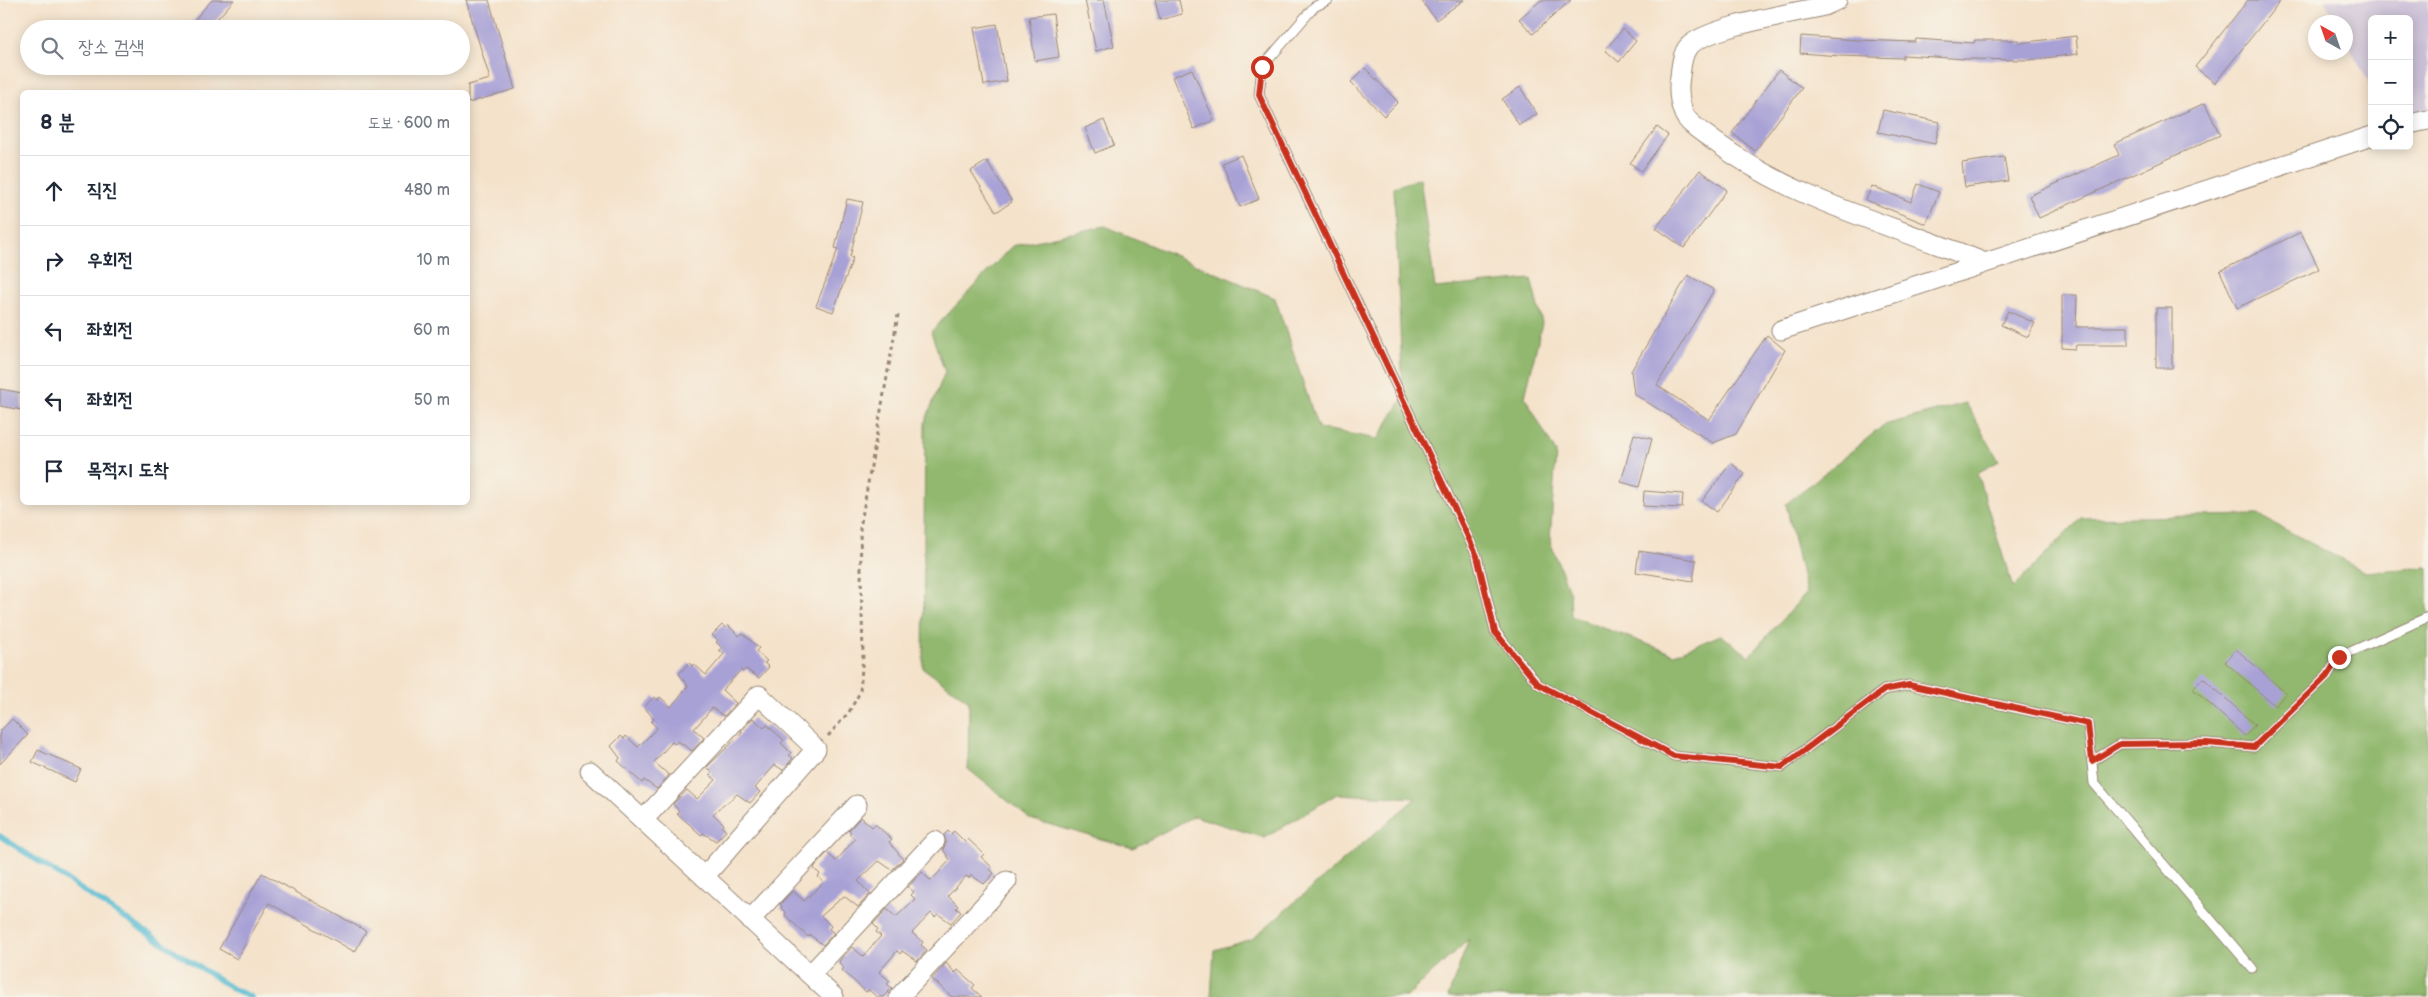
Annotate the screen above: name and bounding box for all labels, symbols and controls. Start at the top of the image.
north arrow [2308,15,2353,60]
map controls [2368,15,2413,150]
button: + [2368,15,2413,60]
search box [20,20,470,75]
icon: search [38,34,66,62]
text: 장소 검색 [78,36,144,59]
route start [1251,56,1274,79]
button: − [2368,60,2413,105]
button: locate [2368,105,2413,150]
text: 8 분 [40,110,75,135]
text: 도보 · 600 m [368,114,450,133]
icon: ahead [40,177,68,205]
text: 직진 [87,179,118,202]
text: 480 m [404,181,450,200]
icon: right [40,247,68,275]
text: 우회전 [87,249,133,272]
text: 10 m [417,251,450,270]
icon: left [40,317,68,345]
text: 좌회전 [87,319,133,342]
text: 60 m [413,321,450,340]
icon: left [40,387,68,415]
text: 좌회전 [87,389,133,412]
text: 50 m [414,391,450,410]
icon: arrive [40,457,68,485]
text: 목적지 도착 [87,459,169,482]
route end [2328,646,2351,669]

